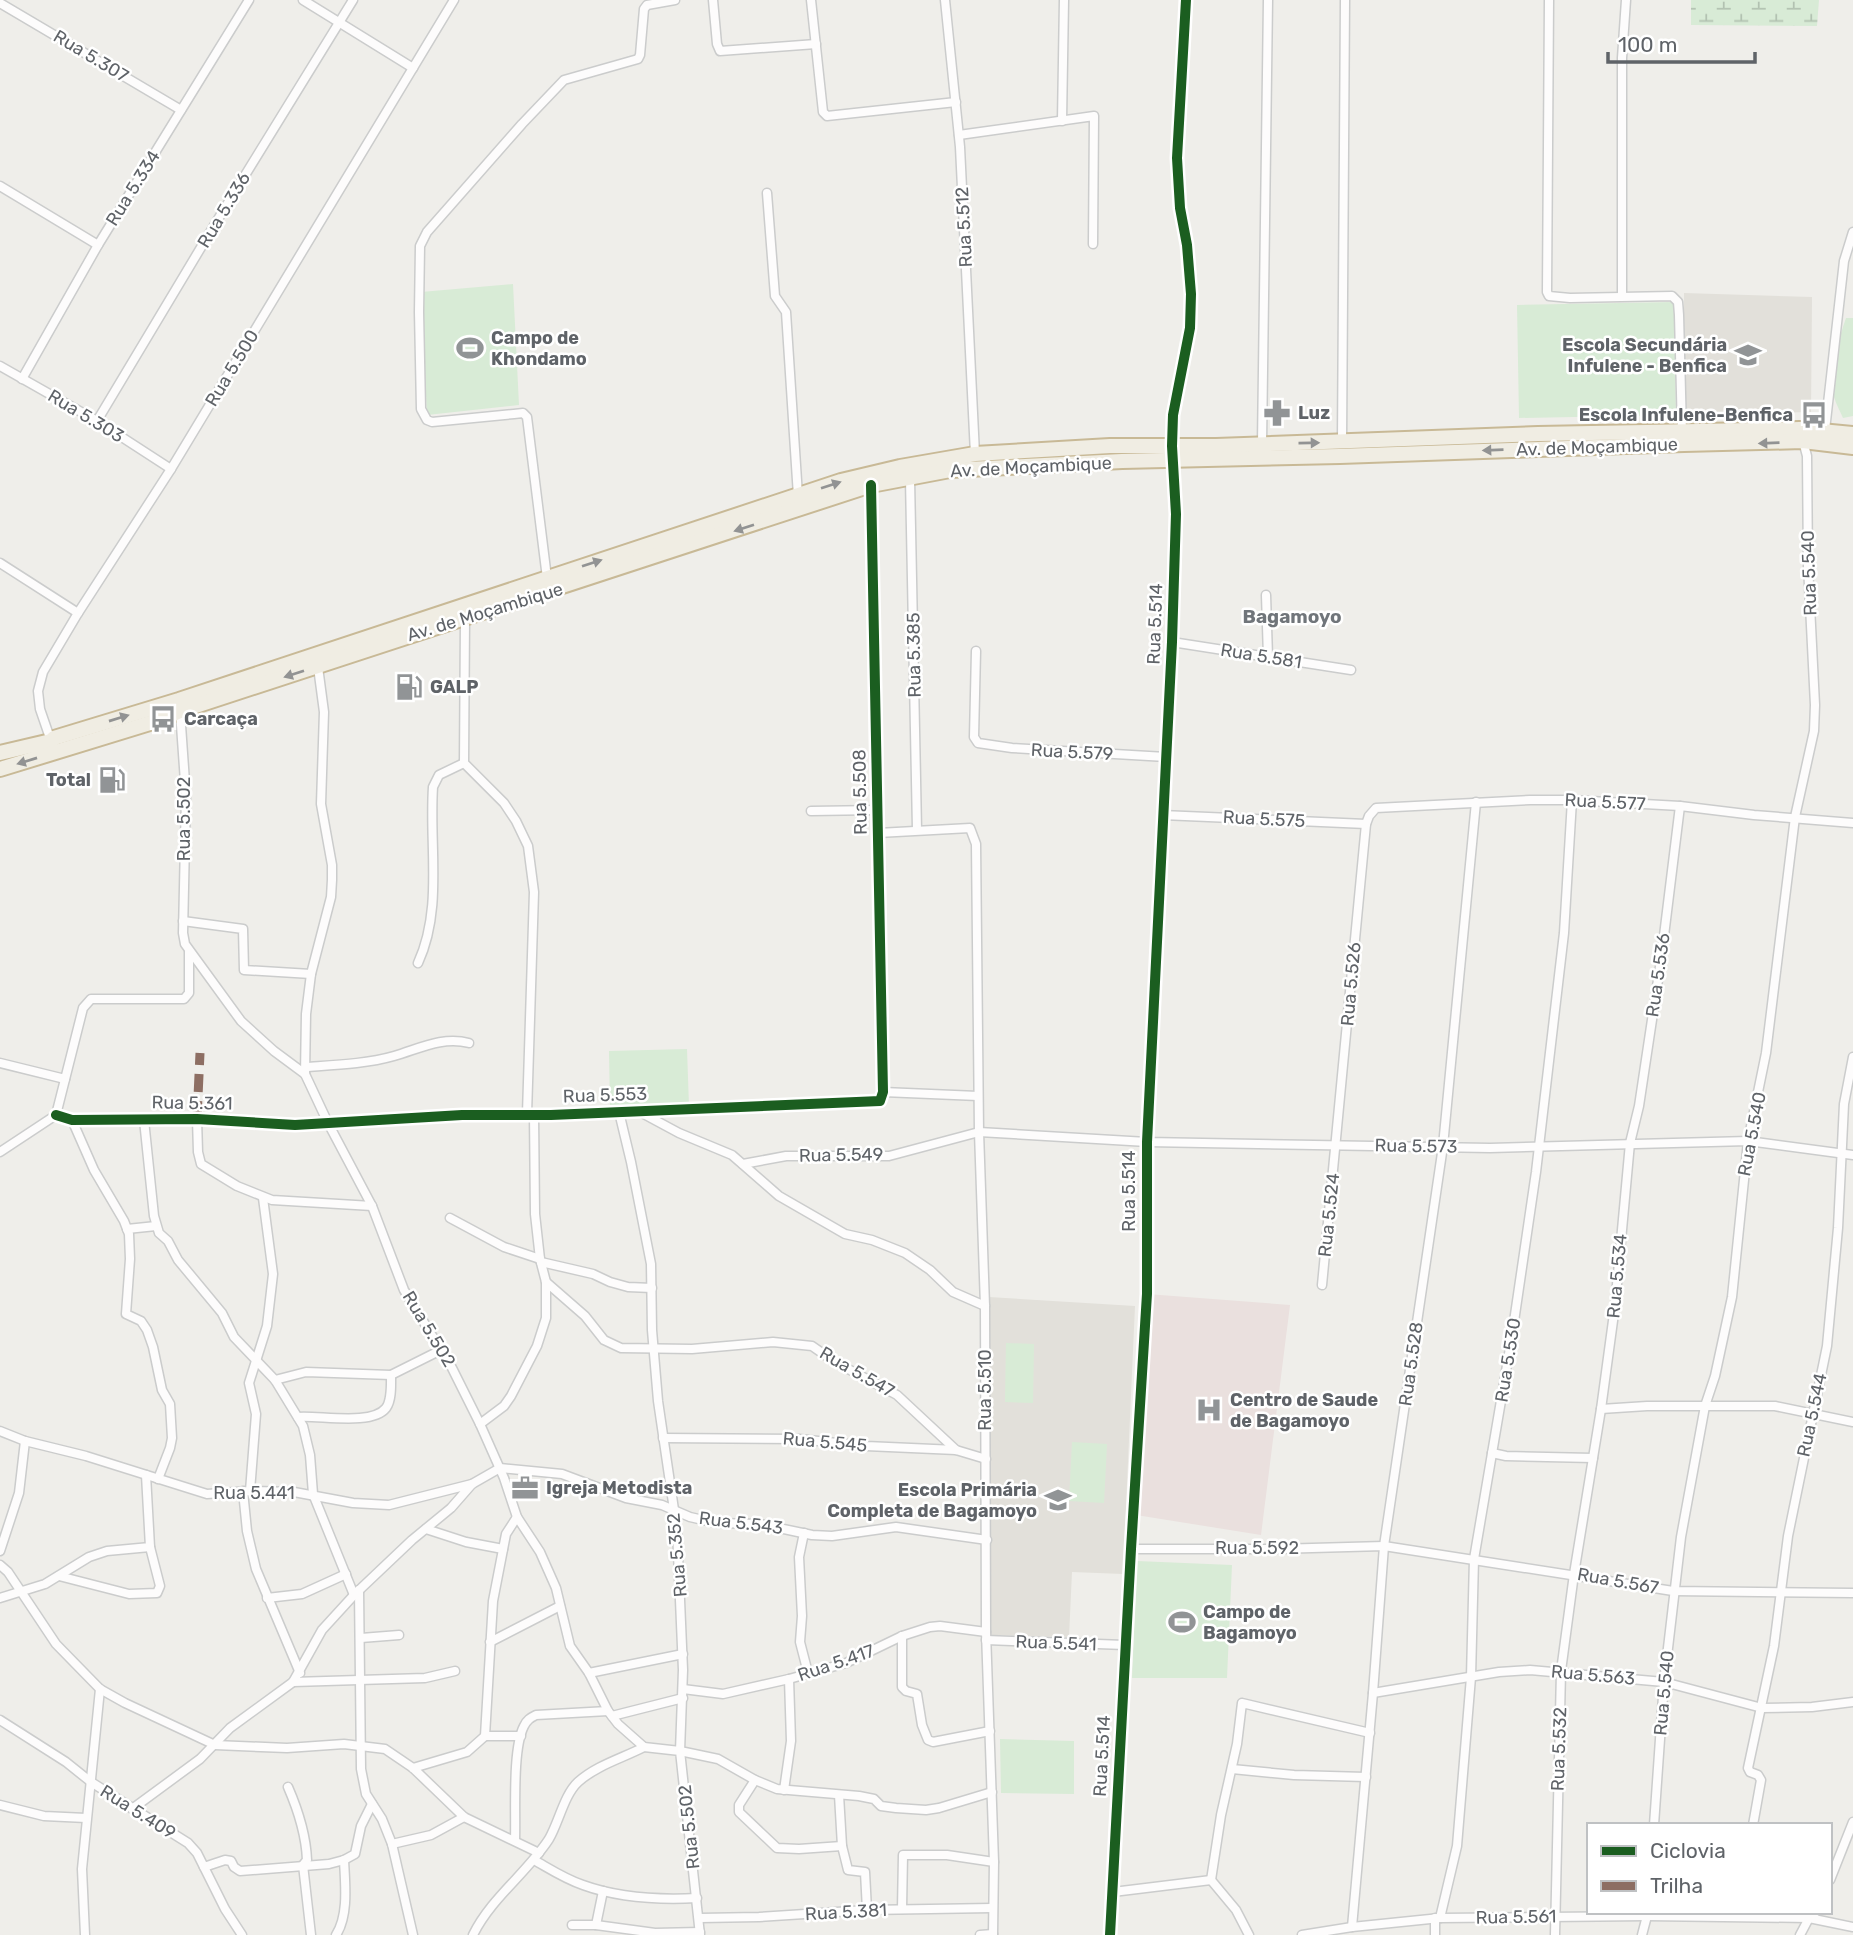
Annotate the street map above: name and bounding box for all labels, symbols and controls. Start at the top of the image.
scale bar [1608,21,1755,65]
street label: Rua 5.307 [50,25,132,87]
text: 100 m [1618,32,1677,57]
street label: Rua 5.334 [101,146,165,230]
street label: Rua 5.336 [193,168,255,252]
street label: Rua 5.512 [951,186,977,268]
street label: Rua 5.500 [201,326,263,410]
place label: Campo de Khondamo [491,327,587,370]
sports icon: Campo de Khondamo [455,333,485,363]
place label: Escola Secundária Infulene - Benfica [1562,334,1727,377]
school or university icon: Escola Secundária Infulene - Benfica [1733,340,1763,370]
street label: Rua 5.303 [44,385,128,447]
pharmacy icon: Luz [1262,398,1292,428]
bus stop icon: Escola Infulene-Benfica [1799,400,1829,430]
place label: Luz [1298,402,1330,424]
place label: Escola Infulene-Benfica [1579,404,1793,426]
street label: Av. de Moçambique [1516,433,1678,461]
one-way arrow [1298,437,1320,449]
one-way arrow [1757,437,1779,448]
one-way arrow [1482,445,1504,456]
street label: Av. de Moçambique [950,452,1112,482]
one-way arrow [821,479,842,490]
one-way arrow [733,523,754,534]
street label: Rua 5.540 [1797,530,1821,616]
one-way arrow [581,557,602,568]
street label: Av. de Moçambique [404,578,566,646]
street label: Rua 5.514 [1143,583,1167,665]
district label: Bagamoyo [1243,605,1342,628]
street label: Rua 5.385 [902,612,926,698]
street label: Rua 5.581 [1219,639,1303,673]
one-way arrow [284,670,305,680]
fuel station icon: GALP [394,672,424,702]
place label: GALP [430,676,478,698]
bus stop icon: Carcaça [148,704,178,734]
place label: Carcaça [184,708,258,730]
one-way arrow [109,713,130,723]
street label: Rua 5.579 [1030,739,1114,765]
street label: Rua 5.508 [848,749,872,835]
one-way arrow [17,757,38,767]
fuel station icon: Total [97,765,127,795]
place label: Total [46,769,91,791]
street label: Rua 5.502 [173,777,195,861]
street label: Rua 5.577 [1564,789,1646,815]
street label: Rua 5.575 [1222,806,1306,832]
street label: Rua 5.536 [1641,932,1675,1018]
street label: Rua 5.526 [1336,941,1366,1027]
street label: Rua 5.553 [563,1083,647,1107]
street label: Rua 5.540 [1733,1090,1771,1178]
street label: Rua 5.361 [151,1091,233,1115]
street label: Rua 5.573 [1374,1134,1458,1158]
street label: Rua 5.549 [799,1143,883,1167]
street label: Rua 5.514 [1118,1150,1140,1232]
street label: Rua 5.524 [1314,1172,1344,1258]
street label: Rua 5.534 [1602,1233,1632,1319]
street label: Rua 5.502 [398,1287,460,1371]
street label: Rua 5.530 [1490,1316,1526,1404]
street label: Rua 5.528 [1394,1321,1428,1407]
street label: Rua 5.547 [816,1342,898,1402]
street label: Rua 5.510 [974,1349,996,1431]
street label: Rua 5.544 [1792,1371,1832,1459]
place label: Centro de Saude de Bagamoyo [1230,1389,1378,1432]
hospital icon: Centro de Saude de Bagamoyo [1194,1395,1224,1425]
street label: Rua 5.545 [782,1427,868,1457]
office icon: Igreja Metodista [510,1473,540,1503]
place label: Igreja Metodista [546,1477,692,1499]
place label: Escola Primária Completa de Bagamoyo [827,1479,1037,1522]
street label: Rua 5.441 [213,1482,295,1504]
school or university icon: Escola Primária Completa de Bagamoyo [1043,1485,1073,1515]
street label: Rua 5.543 [698,1507,784,1539]
street label: Rua 5.352 [662,1512,692,1598]
street label: Rua 5.592 [1215,1537,1299,1559]
street label: Rua 5.567 [1576,1563,1660,1599]
place label: Campo de Bagamoyo [1203,1601,1297,1644]
sports icon: Campo de Bagamoyo [1167,1607,1197,1637]
street label: Rua 5.541 [1015,1631,1097,1655]
street label: Rua 5.417 [795,1640,877,1686]
street label: Rua 5.540 [1649,1650,1679,1736]
street label: Rua 5.563 [1550,1660,1636,1690]
street label: Rua 5.532 [1547,1707,1571,1791]
street label: Rua 5.514 [1089,1715,1115,1797]
street label: Rua 5.409 [96,1780,180,1844]
street label: Rua 5.502 [674,1784,704,1870]
legend [1587,1823,1832,1914]
text: Ciclovia [1650,1838,1726,1863]
text: Trilha [1650,1873,1703,1898]
street label: Rua 5.381 [804,1899,888,1925]
street label: Rua 5.561 [1475,1905,1557,1929]

